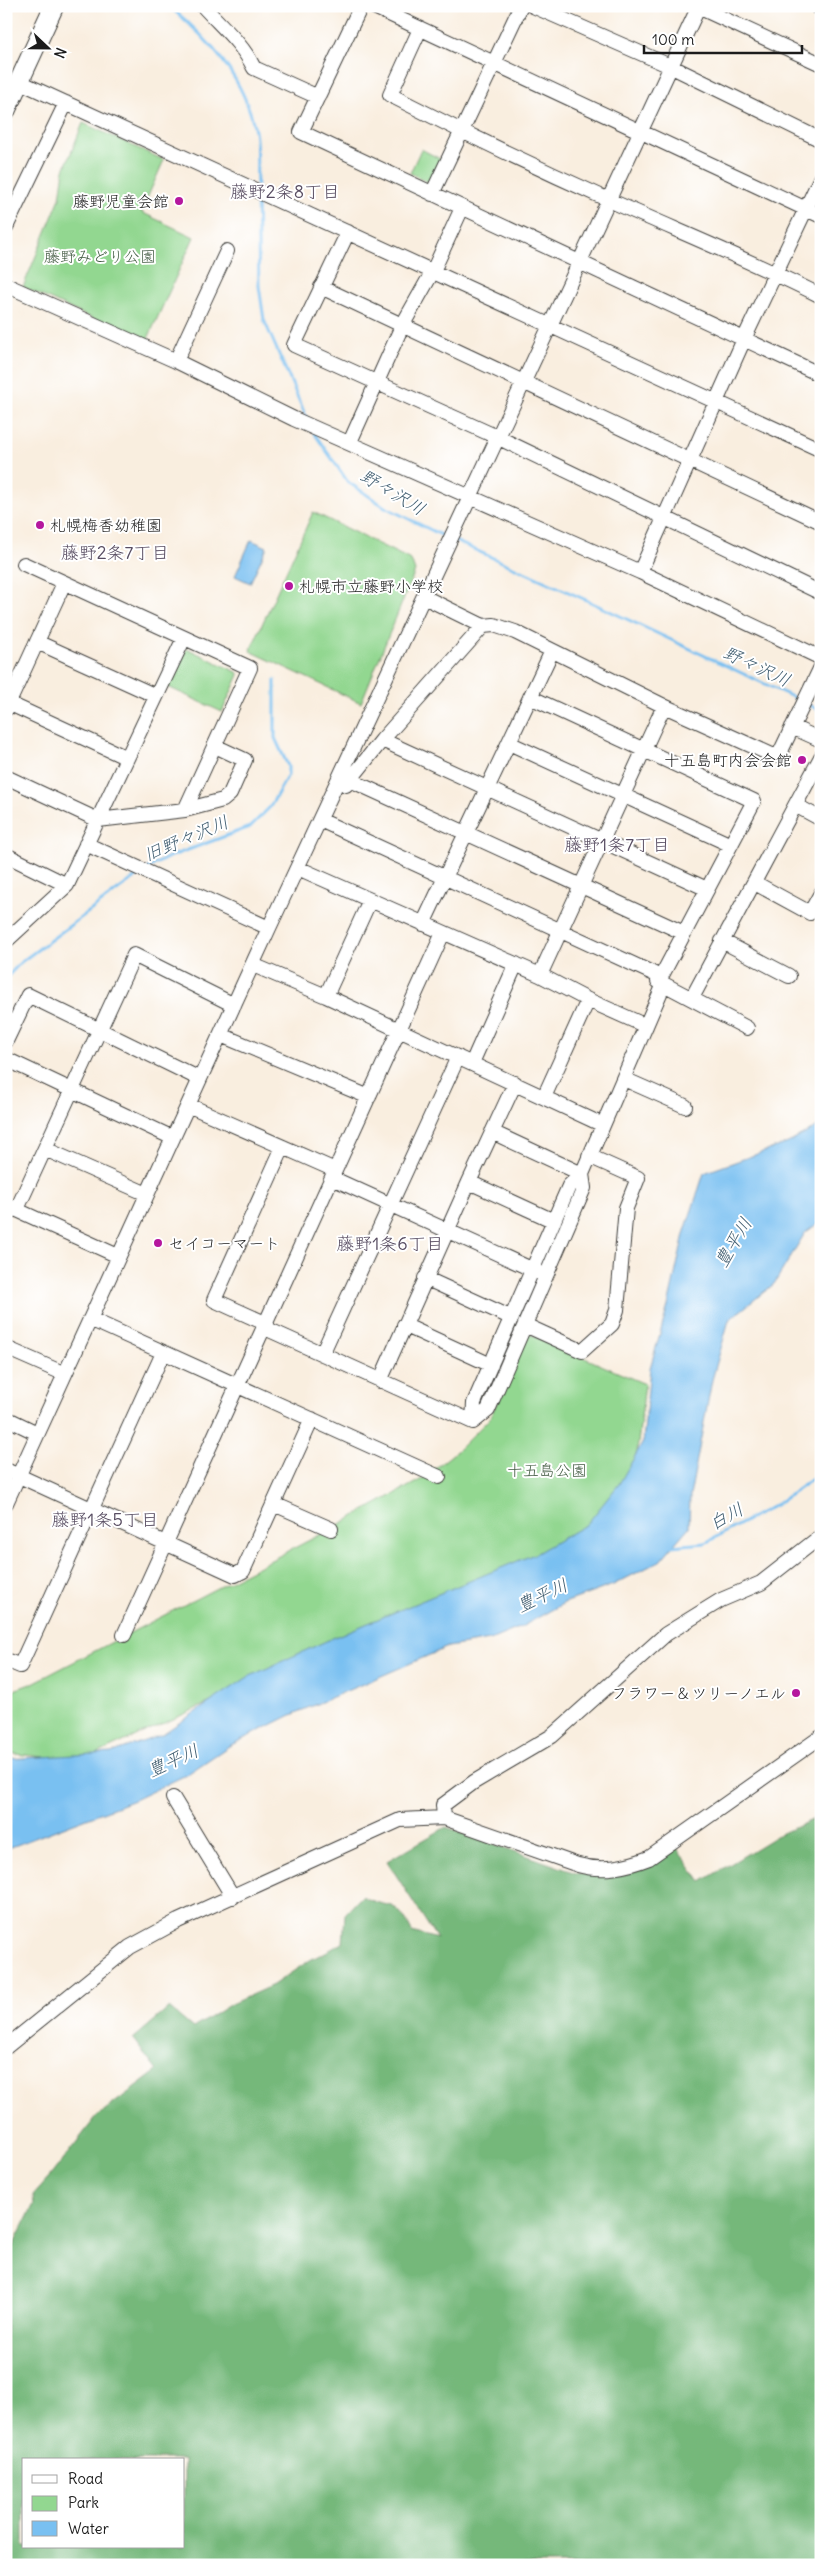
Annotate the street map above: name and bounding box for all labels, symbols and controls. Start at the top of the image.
north arrow [22,22,72,72]
scale bar [644,22,802,54]
text: 100 m [652,30,694,49]
text: N [50,45,70,61]
district label: 藤野2条8丁目 [230,180,340,203]
place label: 藤野児童会館 [73,191,169,211]
marker: 藤野児童会館 [173,195,185,207]
park label: 藤野みどり公園 [44,246,156,266]
water label: 野々沢川 [356,464,430,520]
place label: 札幌梅香幼稚園 [50,515,162,535]
marker: 札幌梅香幼稚園 [34,519,46,531]
district label: 藤野2条7丁目 [61,541,169,564]
place label: 札幌市立藤野小学校 [299,576,443,596]
marker: 札幌市立藤野小学校 [283,580,295,592]
water label: 野々沢川 [720,640,794,692]
place label: 十五島町内会会館 [664,750,792,770]
marker: 十五島町内会会館 [796,754,808,766]
water label: 旧野々沢川 [140,810,232,866]
district label: 藤野1条7丁目 [564,833,670,856]
water label: 豊平川 [709,1213,757,1271]
district label: 藤野1条6丁目 [336,1232,444,1255]
place label: セイコーマート [168,1233,280,1253]
marker: セイコーマート [152,1237,164,1249]
park label: 十五島公園 [507,1460,587,1480]
water label: 白川 [705,1497,747,1535]
district label: 藤野1条5丁目 [51,1508,159,1531]
water label: 豊平川 [513,1573,571,1617]
place label: フラワー＆ツリーノエル [611,1683,786,1703]
marker: フラワー＆ツリーノエル [790,1687,802,1699]
water label: 豊平川 [144,1739,202,1781]
legend [22,2458,185,2548]
text: Road [68,2469,103,2488]
text: Park [68,2493,99,2512]
text: Water [68,2519,109,2538]

